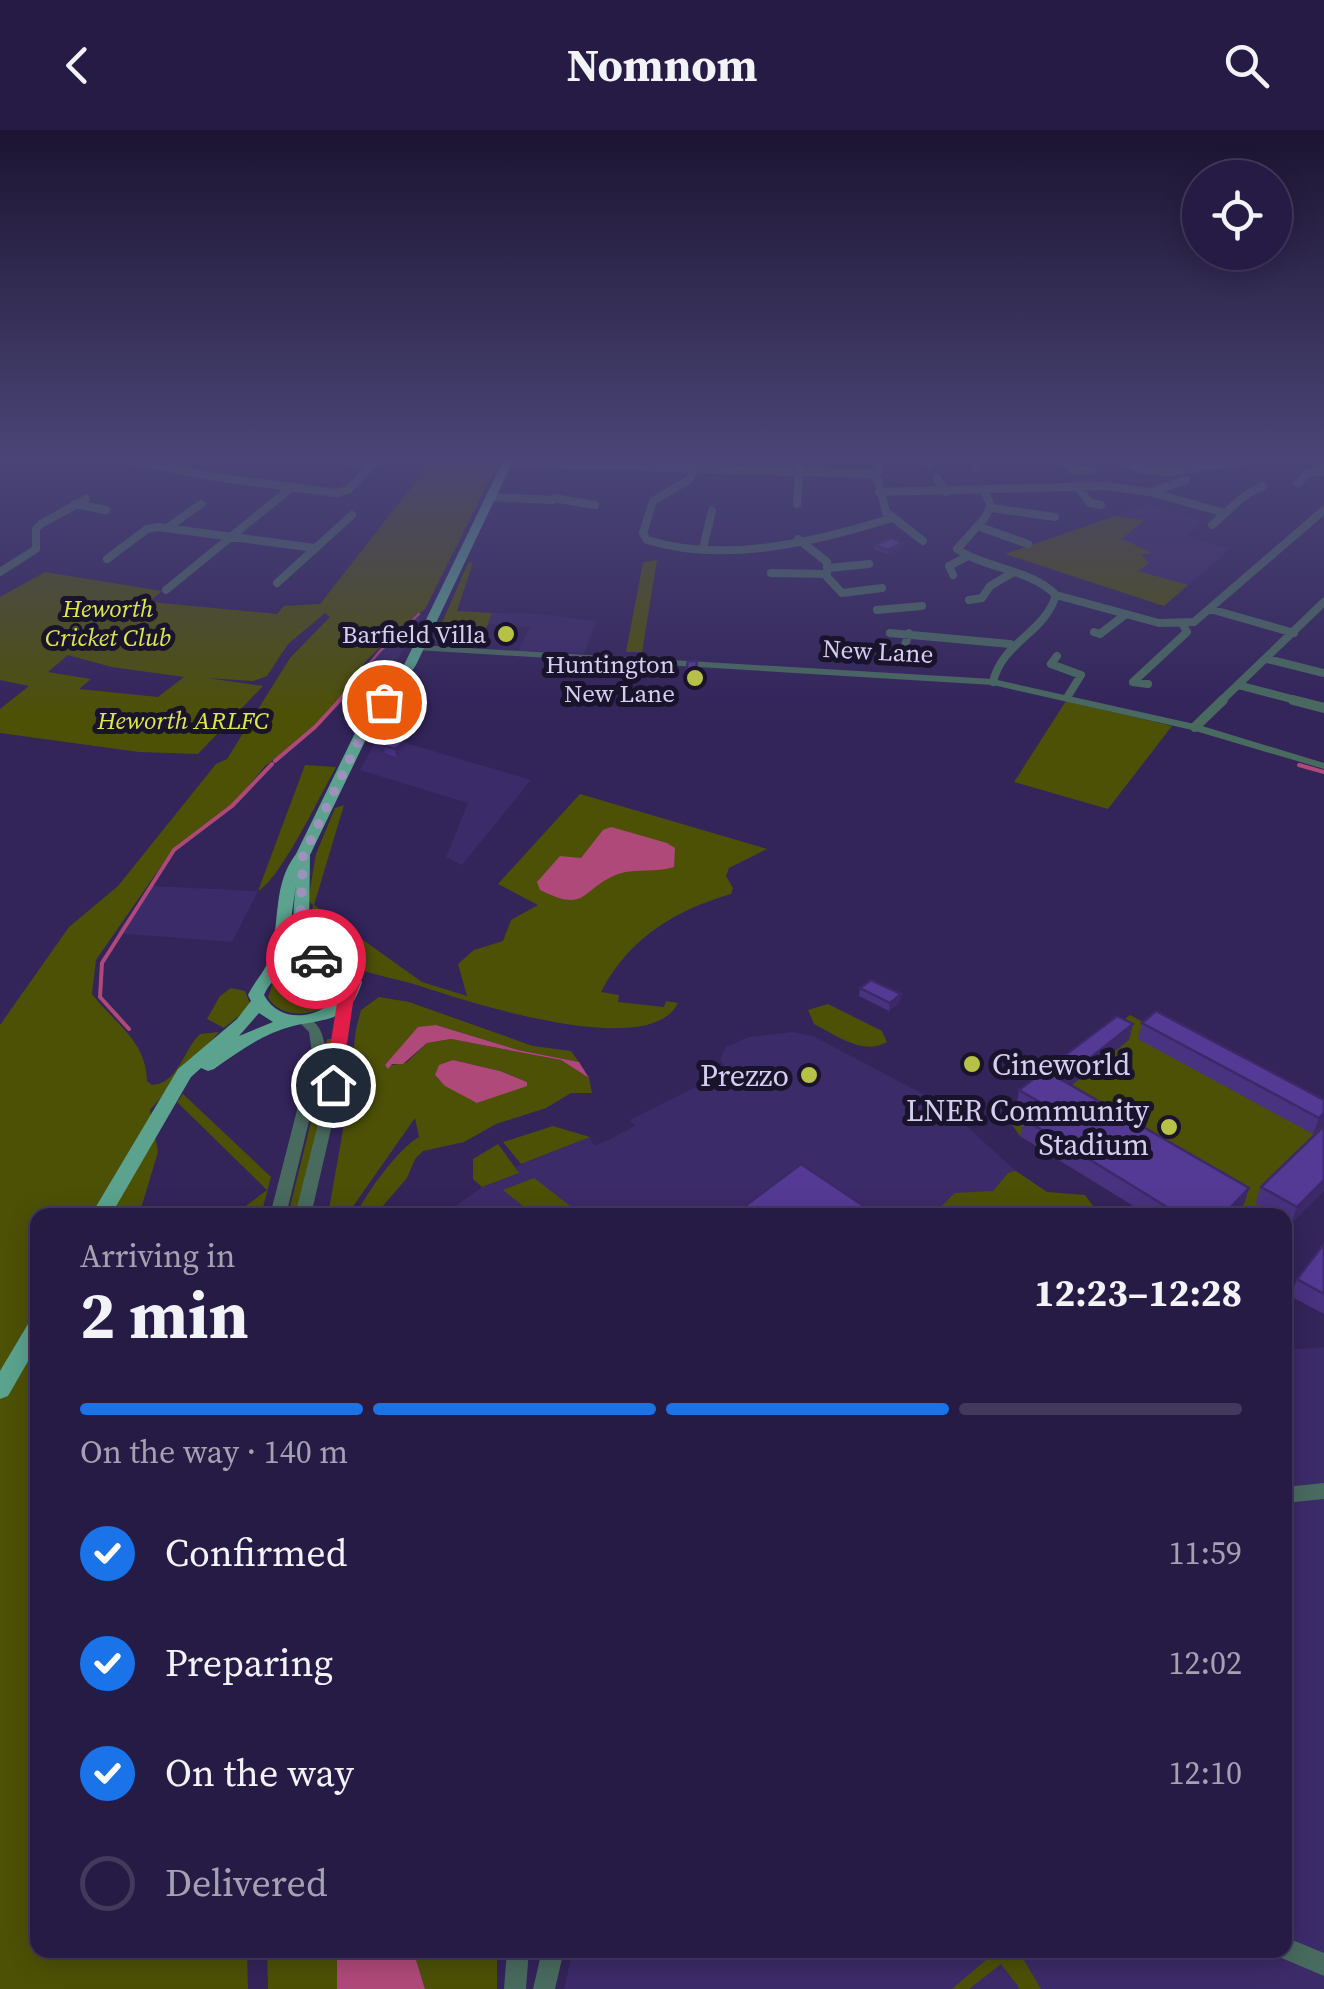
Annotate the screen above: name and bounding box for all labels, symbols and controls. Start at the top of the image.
text: Nomnom [566,34,758,96]
icon: back [50,38,105,93]
icon: search [1219,38,1274,93]
map controls [1182,160,1292,270]
button: locate [1182,160,1292,270]
park label: Heworth Cricket Club [45,591,171,654]
place label: Barfield Villa [342,617,486,651]
marker: Barfield Villa [495,623,517,645]
street label: New Lane [822,631,934,671]
place label: Huntington New Lane [546,647,675,710]
pin [342,660,427,745]
marker: Huntington New Lane [684,667,706,689]
icon: bag [357,675,412,730]
park label: Heworth ARLFC [96,703,269,737]
courier [266,909,366,1009]
icon: car [289,932,344,987]
pin [291,1043,376,1128]
place label: Cineworld [992,1044,1130,1085]
marker: Cineworld [961,1053,983,1075]
place label: Prezzo [700,1055,789,1096]
icon: home [306,1058,361,1113]
marker: Prezzo [798,1064,820,1086]
place label: LNER Community Stadium [906,1090,1150,1165]
marker: LNER Community Stadium [1158,1116,1180,1138]
text: Arriving in [80,1234,235,1278]
text: 12:23–12:28 [1034,1267,1242,1319]
text: 2 min [80,1271,249,1360]
text: On the way · 140 m [80,1430,348,1474]
icon: check [80,1526,135,1581]
text: Confirmed [165,1527,347,1579]
text: 11:59 [1168,1531,1242,1575]
icon: check [80,1636,135,1691]
text: Preparing [165,1637,333,1689]
text: 12:02 [1168,1641,1242,1685]
icon: check [80,1746,135,1801]
text: On the way [165,1747,354,1799]
text: 12:10 [1168,1751,1242,1795]
text: Delivered [165,1857,328,1909]

